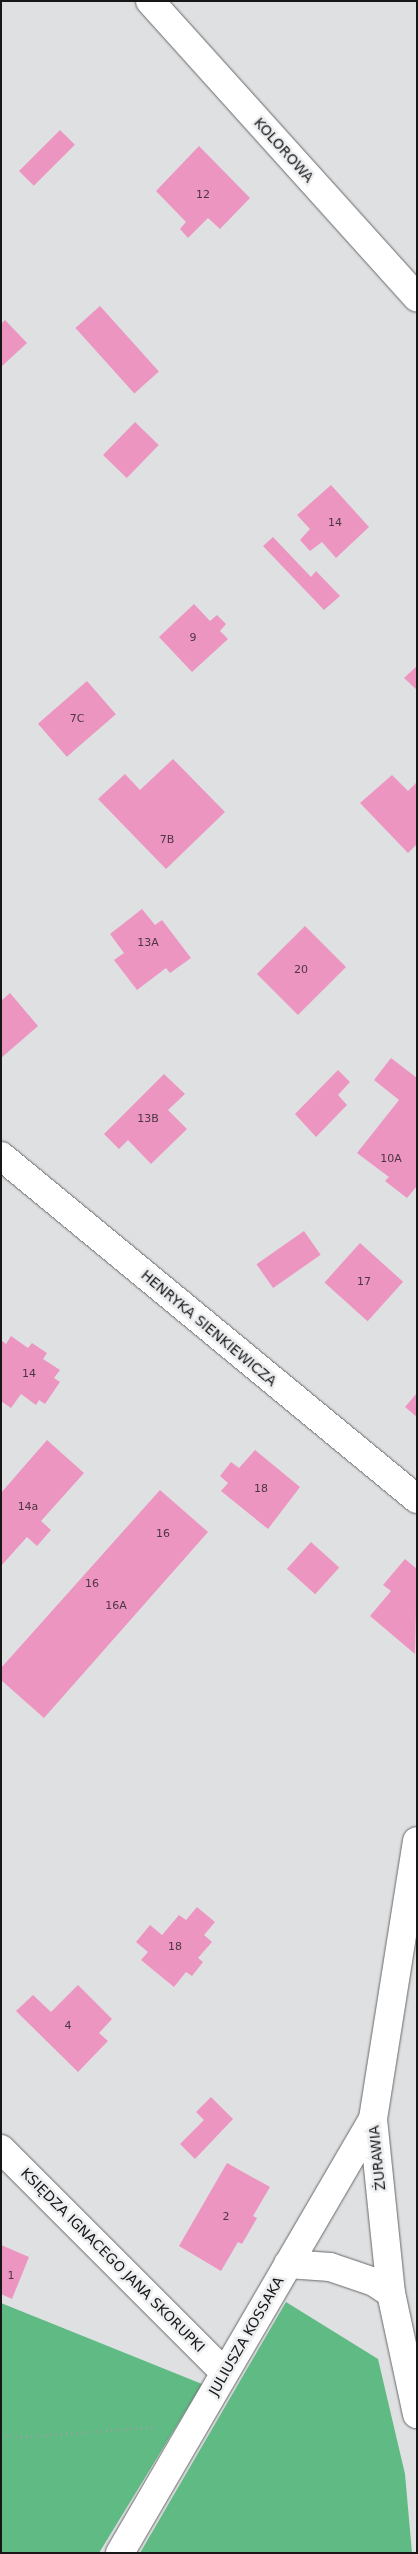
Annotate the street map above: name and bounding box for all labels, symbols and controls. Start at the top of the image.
street label: KOLOROWA [251,114,317,186]
house number: 12 [196,188,210,202]
house number: 14 [328,516,342,530]
house number: 9 [190,631,196,645]
house number: 7C [70,712,84,726]
house number: 7B [160,833,174,847]
house number: 13A [137,936,159,950]
house number: 20 [294,963,308,977]
house number: 13B [137,1112,159,1126]
house number: 10A [380,1152,402,1166]
street label: HENRYKA SIENKIEWICZA [138,1266,280,1390]
house number: 17 [357,1275,371,1289]
house number: 14 [22,1367,36,1381]
house number: 18 [254,1482,268,1496]
house number: 14a [18,1500,38,1514]
house number: 16 [156,1527,170,1541]
house number: 16 [85,1577,99,1591]
house number: 16A [105,1599,127,1613]
house number: 18 [168,1940,182,1954]
house number: 4 [65,2019,71,2033]
street label: ŻURAWIA [365,2125,389,2191]
street label: KSIĘDZA IGNACEGO JANA SKORUPKI [18,2165,208,2355]
house number: 2 [223,2210,229,2224]
house number: 1 [8,2269,14,2283]
street label: JULIUSZA KOSSAKA [205,2274,287,2398]

